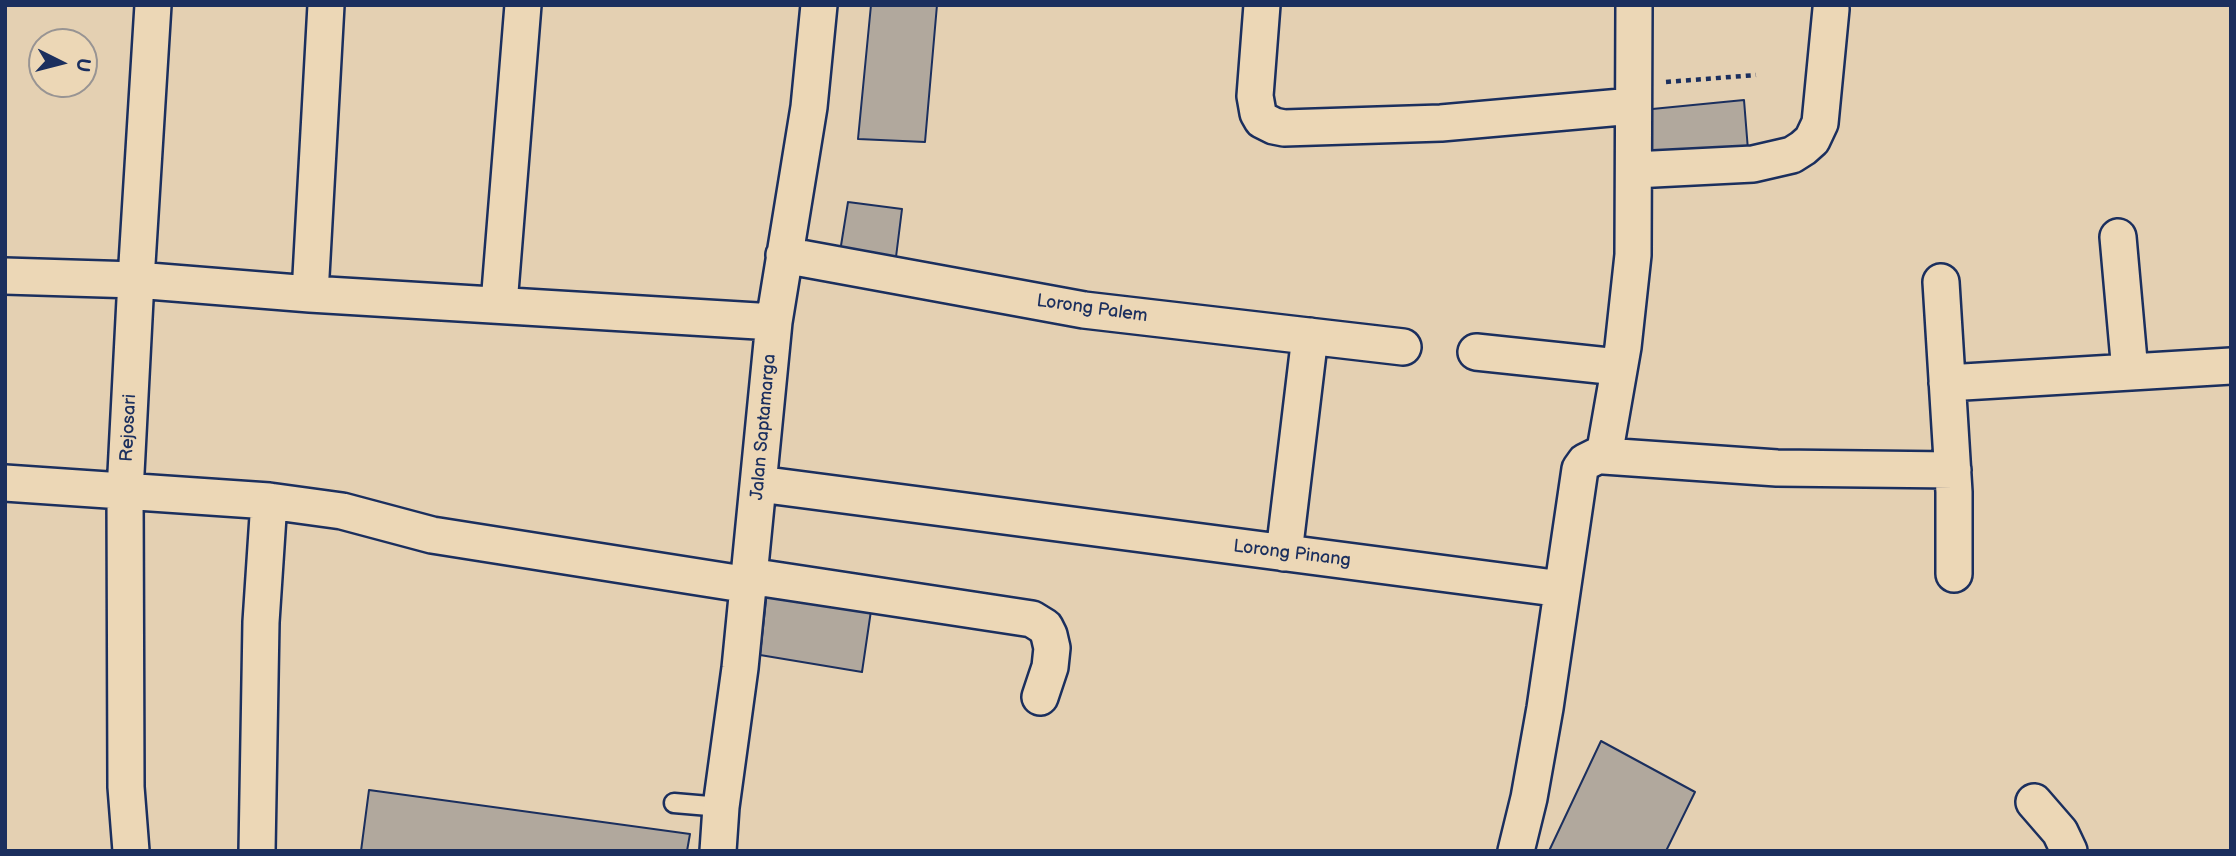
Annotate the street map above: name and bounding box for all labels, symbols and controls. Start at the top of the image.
north arrow [28,28,98,98]
text: U [70,57,95,73]
street label: Lorong Palem [1035,291,1149,327]
street label: Jalan Saptamarga [747,353,781,501]
street label: Rejosari [116,394,142,462]
street label: Lorong Pinang [1232,536,1352,572]

